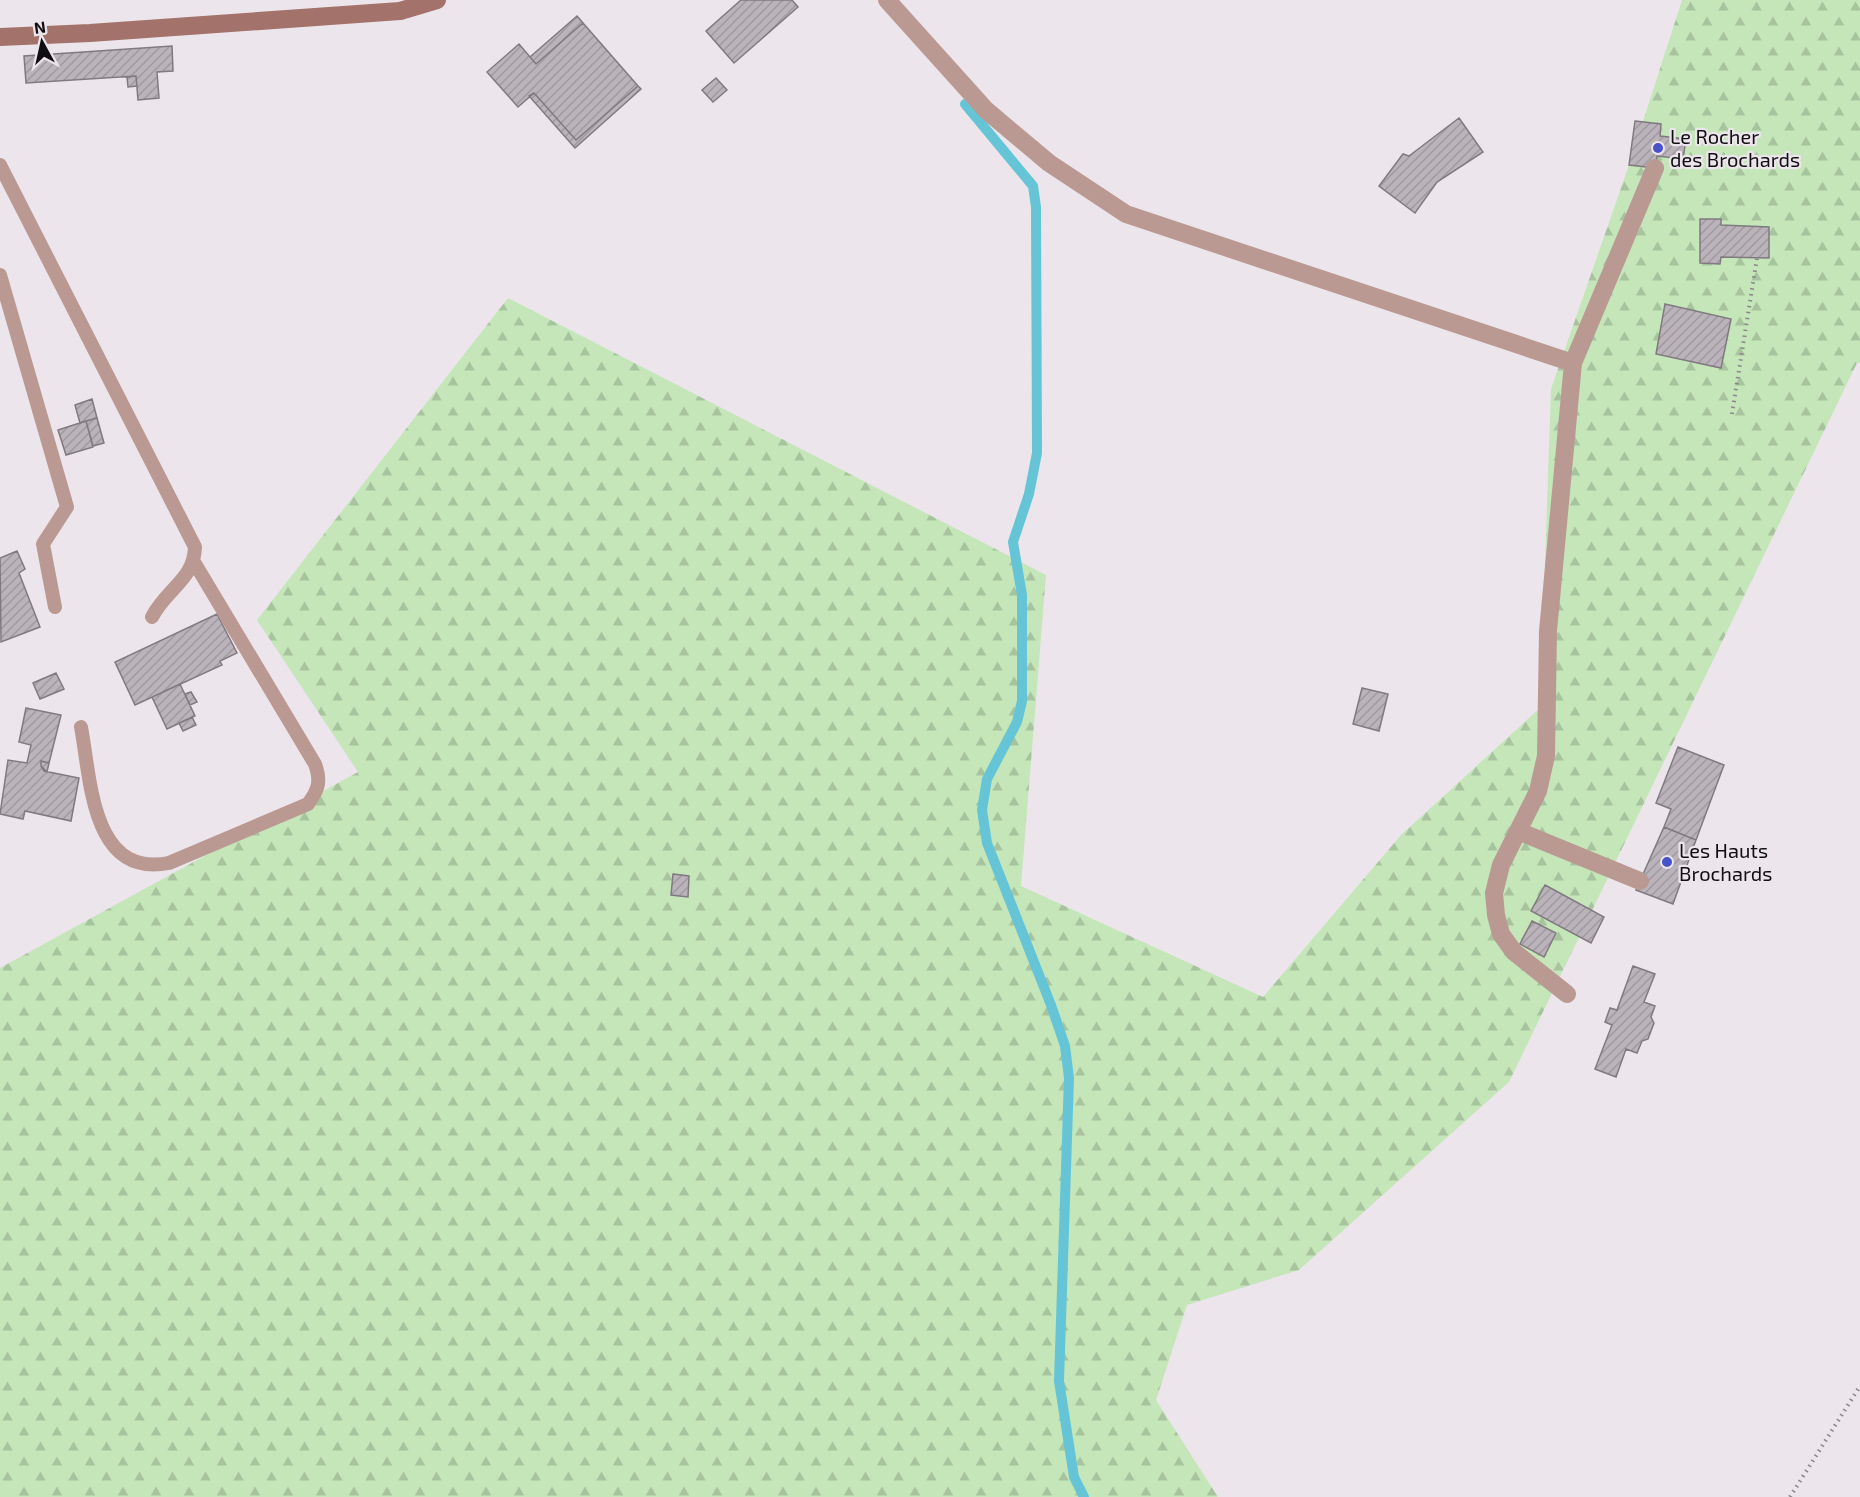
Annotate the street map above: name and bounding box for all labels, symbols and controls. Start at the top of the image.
north arrow [12,12,72,72]
text: N [33,16,47,37]
place label: Le Rocher des Brochards [1670,124,1800,171]
marker: Le Rocher des Brochards [1651,141,1665,155]
place label: Les Hauts Brochards [1679,838,1772,885]
marker: Les Hauts Brochards [1660,855,1674,869]

